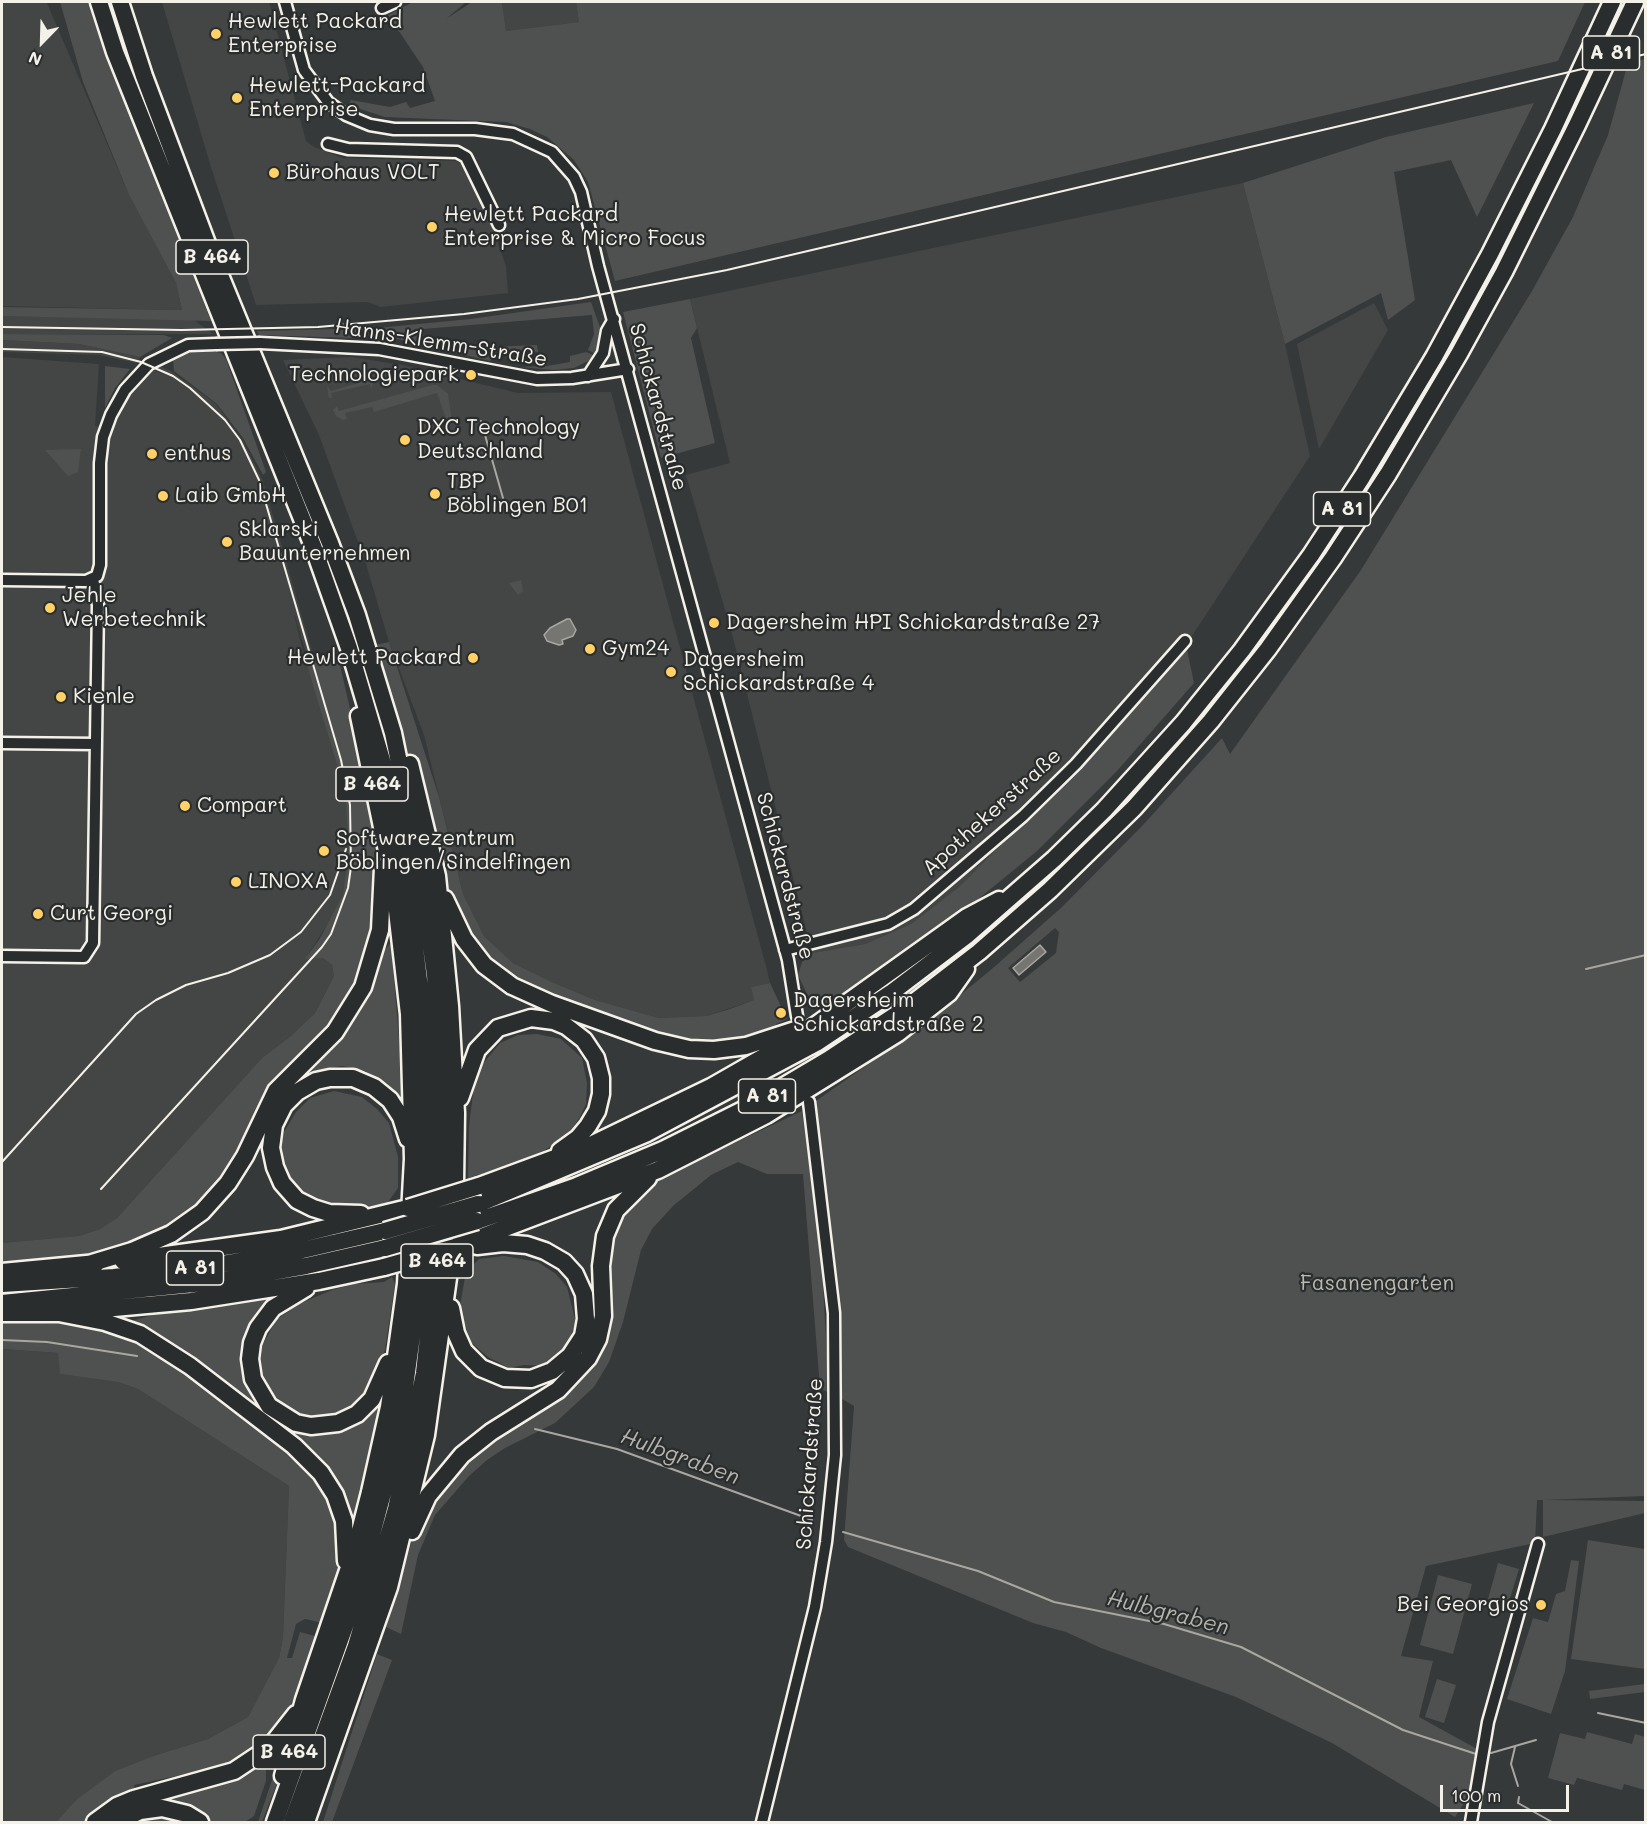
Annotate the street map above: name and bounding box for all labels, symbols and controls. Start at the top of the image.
place label: Hewlett Packard Enterprise [228,9,402,59]
north arrow [12,12,72,72]
marker: Hewlett Packard Enterprise [209,27,223,41]
road number: A 81 [1582,36,1640,70]
text: N [25,47,44,71]
place label: Hewlett-Packard Enterprise [249,73,425,123]
marker: Hewlett-Packard Enterprise [230,91,244,105]
place label: Bürohaus VOLT [286,160,440,186]
marker: Bürohaus VOLT [267,166,281,180]
place label: Hewlett Packard Enterprise & Micro Focus [444,202,706,252]
marker: Hewlett Packard Enterprise & Micro Focus [425,220,439,234]
road number: B 464 [176,240,248,274]
street label: Hanns-Klemm-Straße [333,314,549,372]
street label: Schickardstraße [624,321,692,493]
place label: Technologiepark [289,362,459,388]
marker: Technologiepark [464,368,478,382]
place label: DXC Technology Deutschland [417,415,580,465]
marker: DXC Technology Deutschland [398,433,412,447]
place label: enthus [164,441,231,467]
marker: enthus [145,447,159,461]
place label: TBP Böblingen B01 [447,469,588,519]
place label: Laib GmbH [175,483,286,509]
marker: TBP Böblingen B01 [428,487,442,501]
marker: Laib GmbH [156,489,170,503]
road number: A 81 [1314,492,1370,526]
place label: Sklarski Bauunternehmen [239,517,410,567]
marker: Sklarski Bauunternehmen [220,535,234,549]
place label: Jehle Werbetechnik [62,583,206,633]
marker: Jehle Werbetechnik [43,601,57,615]
place label: Dagersheim HPI Schickardstraße 27 [726,610,1100,636]
marker: Dagersheim HPI Schickardstraße 27 [707,616,721,630]
place label: Gym24 [602,636,669,662]
marker: Gym24 [583,642,597,656]
place label: Hewlett Packard [287,645,461,671]
place label: Dagersheim Schickardstraße 4 [683,647,874,697]
marker: Hewlett Packard [466,651,480,665]
marker: Dagersheim Schickardstraße 4 [664,665,678,679]
place label: Kienle [73,684,135,710]
marker: Kienle [54,690,68,704]
street label: Apothekerstraße [917,743,1067,881]
road number: B 464 [336,767,408,801]
street label: Schickardstraße [751,790,819,962]
place label: Compart [197,793,287,819]
marker: Compart [178,799,192,813]
place label: Softwarezentrum Böblingen/Sindelfingen [336,826,571,876]
marker: Softwarezentrum Böblingen/Sindelfingen [317,844,331,858]
place label: LINOXA [248,869,329,895]
marker: LINOXA [229,875,243,889]
place label: Curt Georgi [50,901,173,927]
marker: Curt Georgi [31,907,45,921]
place label: Dagersheim Schickardstraße 2 [793,988,984,1038]
marker: Dagersheim Schickardstraße 2 [774,1006,788,1020]
road number: A 81 [738,1079,795,1113]
road number: B 464 [401,1244,473,1278]
road number: A 81 [166,1251,224,1285]
park label: Fasanengarten [1300,1271,1454,1297]
street label: Schickardstraße [791,1377,829,1551]
water label: Hulbgraben [617,1423,743,1491]
water label: Hulbgraben [1104,1585,1232,1641]
place label: Bei Georgios [1397,1592,1529,1618]
marker: Bei Georgios [1534,1598,1548,1612]
road number: B 464 [253,1735,325,1769]
scale bar [1443,1773,1572,1811]
text: 100 m [1451,1783,1501,1807]

